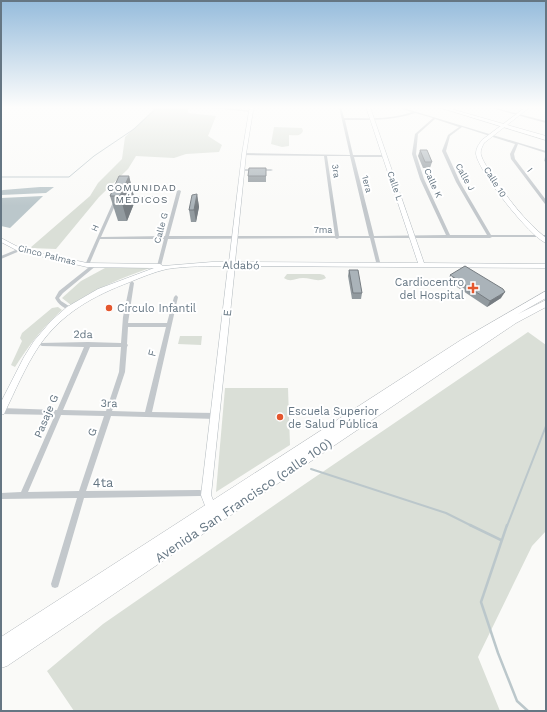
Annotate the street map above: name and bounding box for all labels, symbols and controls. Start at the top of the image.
street label: Calle J [453,161,477,193]
street label: 3ra [330,163,342,179]
street label: Calle 10 [482,165,508,199]
street label: I [525,166,535,174]
street label: Calle K [422,167,444,199]
street label: Calle L [385,170,405,203]
street label: 1era [360,174,374,194]
district label: COMUNIDAD MÉDICOS [107,182,177,205]
street label: Calle G [152,211,170,245]
street label: H [89,223,101,233]
street label: 7ma [314,225,332,235]
street label: Cinco Palmas [17,243,77,267]
street label: Aldabó [222,259,260,272]
place label: Cardiocentro del Hospital [395,276,465,302]
marker: Cardiocentro del Hospital [467,282,479,294]
place label: Círculo Infantil [117,302,197,315]
marker: Círculo Infantil [104,303,114,313]
street label: E [221,309,234,317]
street label: 2da [73,328,93,341]
street label: F [145,348,160,358]
street label: Pasaje G [31,392,61,440]
street label: 3ra [100,397,118,410]
place label: Escuela Superior de Salud Pública [288,405,379,431]
marker: Escuela Superior de Salud Pública [275,412,285,422]
street label: G [85,426,100,438]
street label: Avenida San Francisco (calle 100) [152,435,335,565]
street label: 4ta [93,475,114,490]

